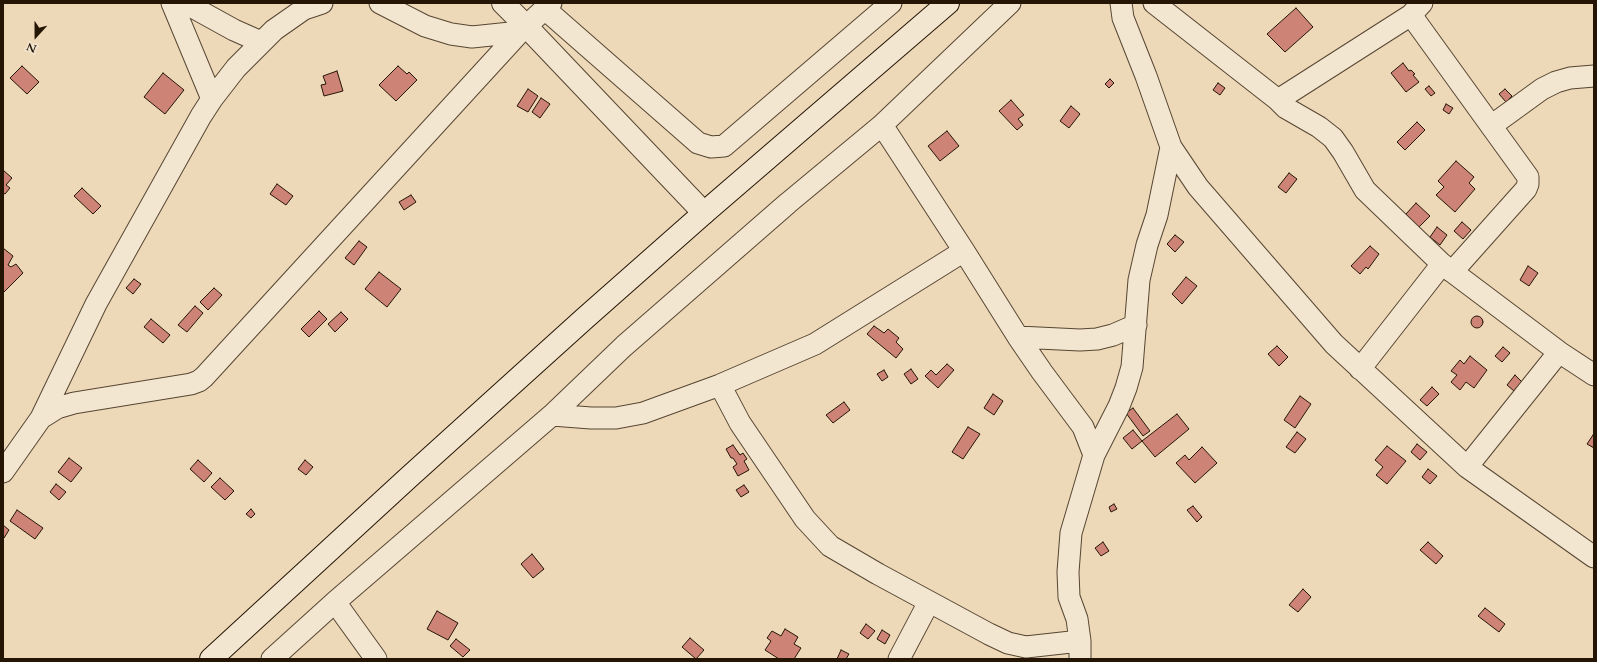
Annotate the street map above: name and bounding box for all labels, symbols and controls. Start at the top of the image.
north arrow [16,16,56,56]
text: N [24,39,39,56]

